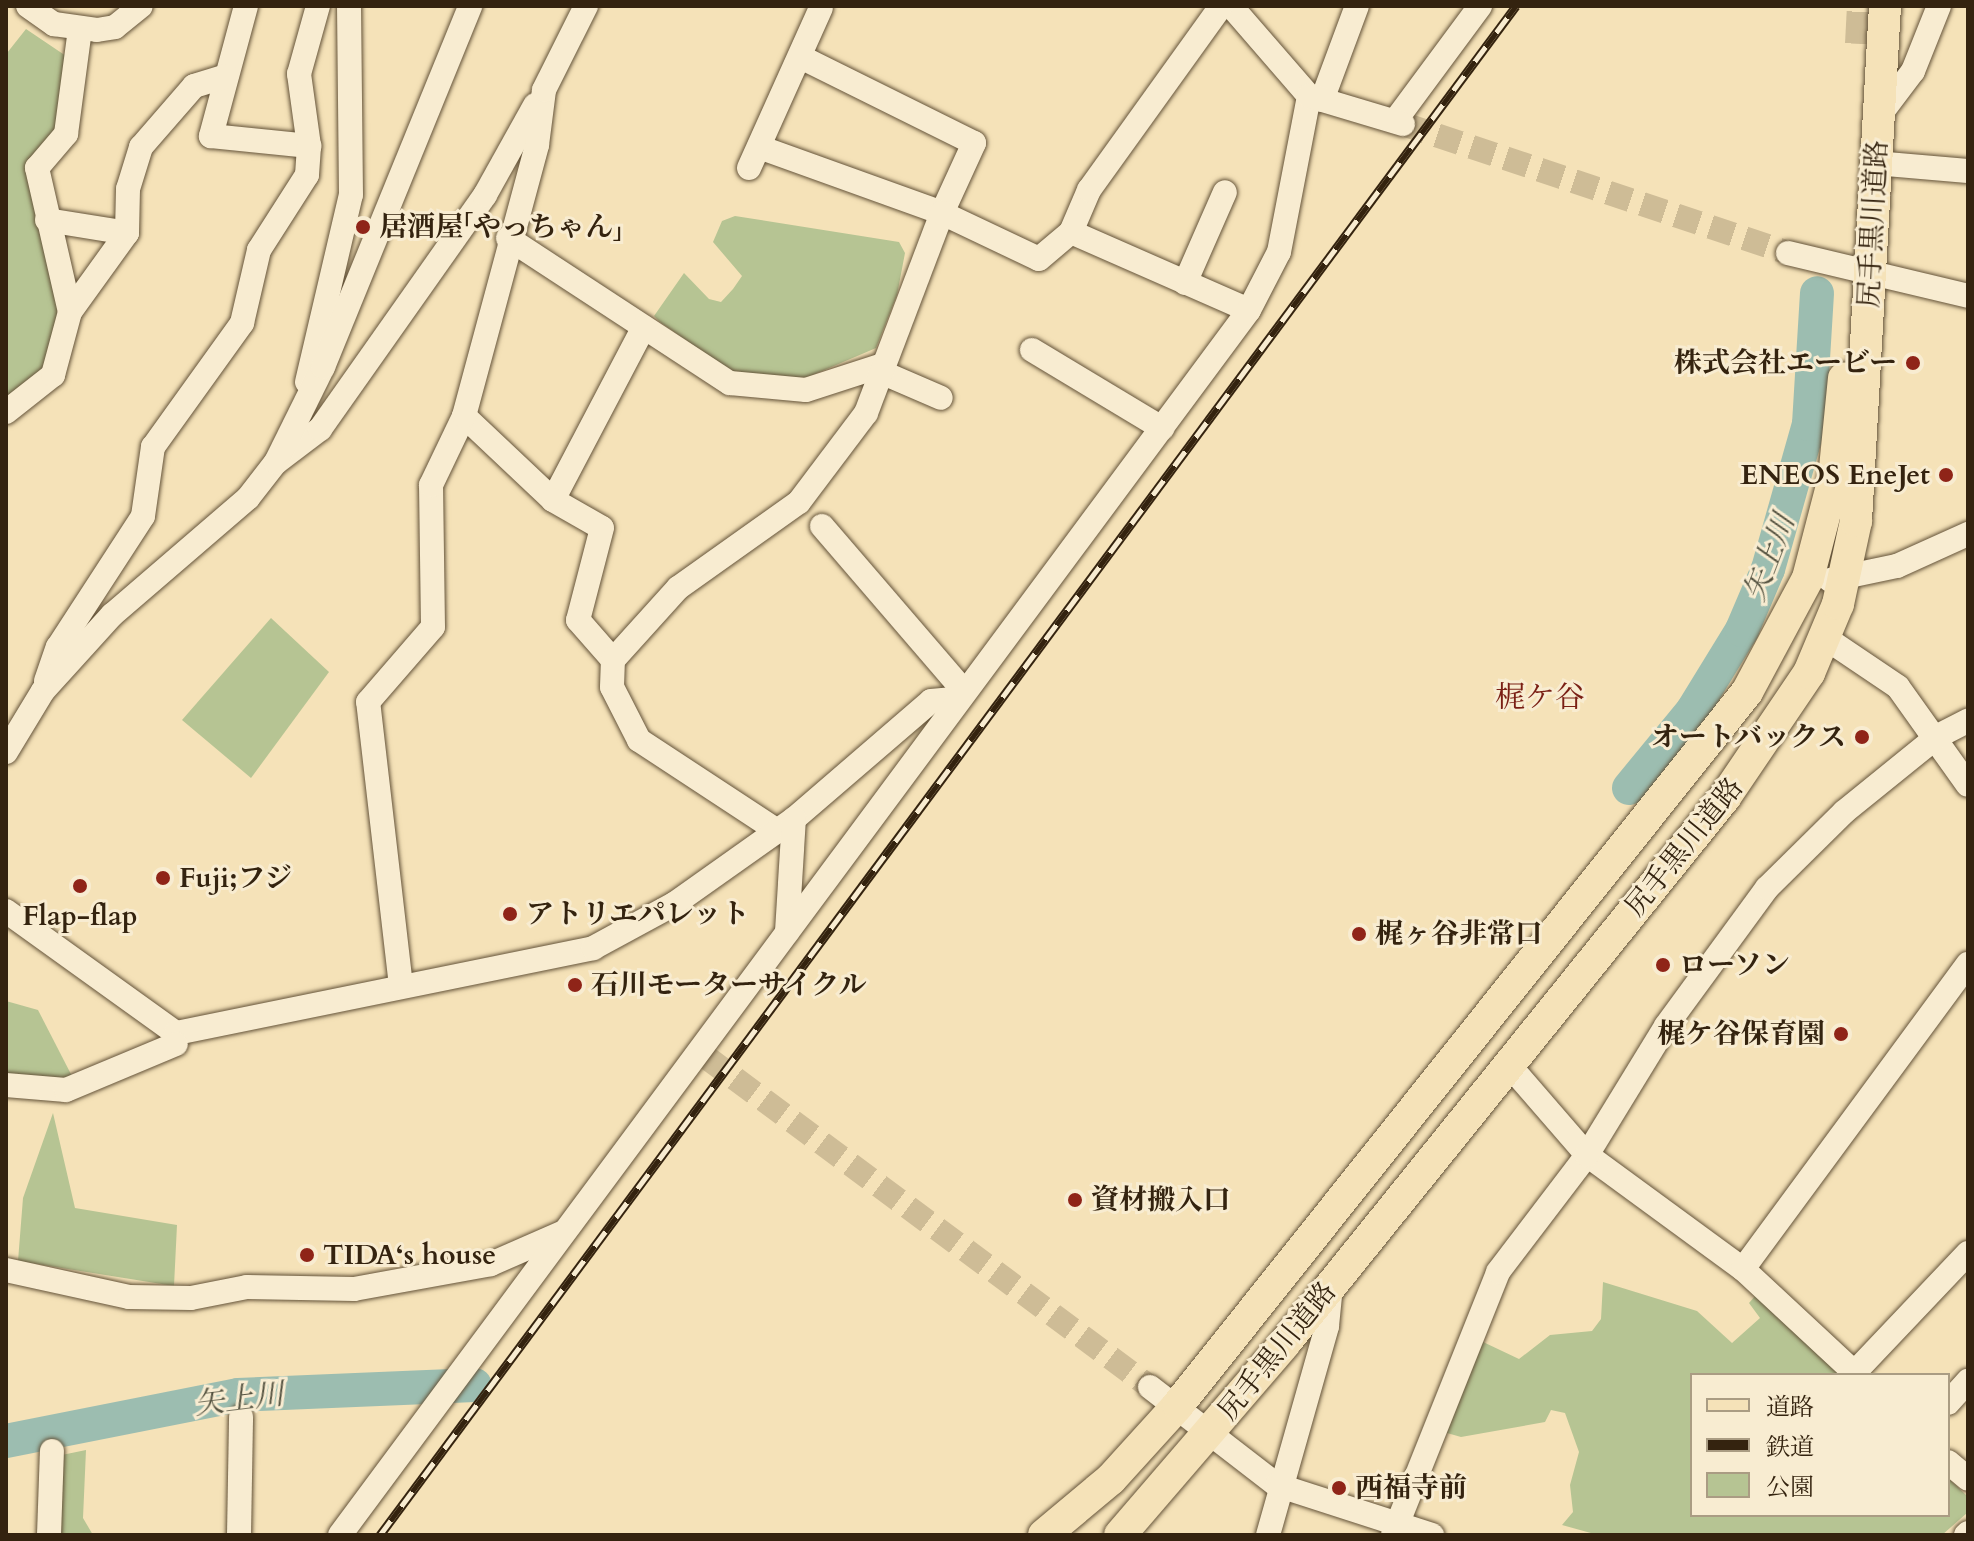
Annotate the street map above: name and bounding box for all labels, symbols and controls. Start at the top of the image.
street label: 尻手黒川道路 [1852,139,1894,309]
place label: 居酒屋「やっちゃん」 [379,210,623,244]
marker: 居酒屋「やっちゃん」 [354,218,372,236]
place label: 株式会社エービー [1674,346,1897,380]
marker: 株式会社エービー [1904,354,1922,372]
place label: ENEOS EneJet [1740,458,1930,492]
marker: ENEOS EneJet [1937,466,1955,484]
water label: 矢上川 [1737,510,1803,606]
district label: 梶ケ谷 [1495,680,1585,716]
place label: オートバックス [1650,720,1846,754]
marker: オートバックス [1853,728,1871,746]
street label: 尻手黒川道路 [1618,771,1750,923]
place label: Fuji;フジ [179,861,293,895]
marker: Fuji;フジ [154,869,172,887]
marker: Flap-flap [71,877,89,895]
place label: アトリエパレット [526,897,750,931]
place label: Flap-flap [22,899,138,933]
marker: アトリエパレット [501,905,519,923]
place label: 梶ヶ谷非常口 [1375,917,1543,951]
marker: 梶ヶ谷非常口 [1350,925,1368,943]
place label: ローソン [1679,948,1791,982]
marker: ローソン [1654,956,1672,974]
place label: 石川モーターサイクル [591,968,870,1002]
marker: 石川モーターサイクル [566,976,584,994]
place label: 梶ケ谷保育園 [1657,1017,1825,1051]
marker: 梶ケ谷保育園 [1832,1025,1850,1043]
place label: 資材搬入口 [1091,1183,1231,1217]
marker: 資材搬入口 [1066,1191,1084,1209]
place label: TIDA‘s house [323,1238,496,1272]
marker: TIDA‘s house [298,1246,316,1264]
street label: 尻手黒川道路 [1211,1275,1343,1427]
legend [1690,1373,1950,1517]
water label: 矢上川 [192,1377,286,1423]
text: 道路 [1766,1391,1814,1424]
text: 鉄道 [1766,1431,1814,1464]
place label: 西福寺前 [1355,1471,1467,1505]
text: 公園 [1766,1471,1814,1504]
marker: 西福寺前 [1330,1479,1348,1497]

